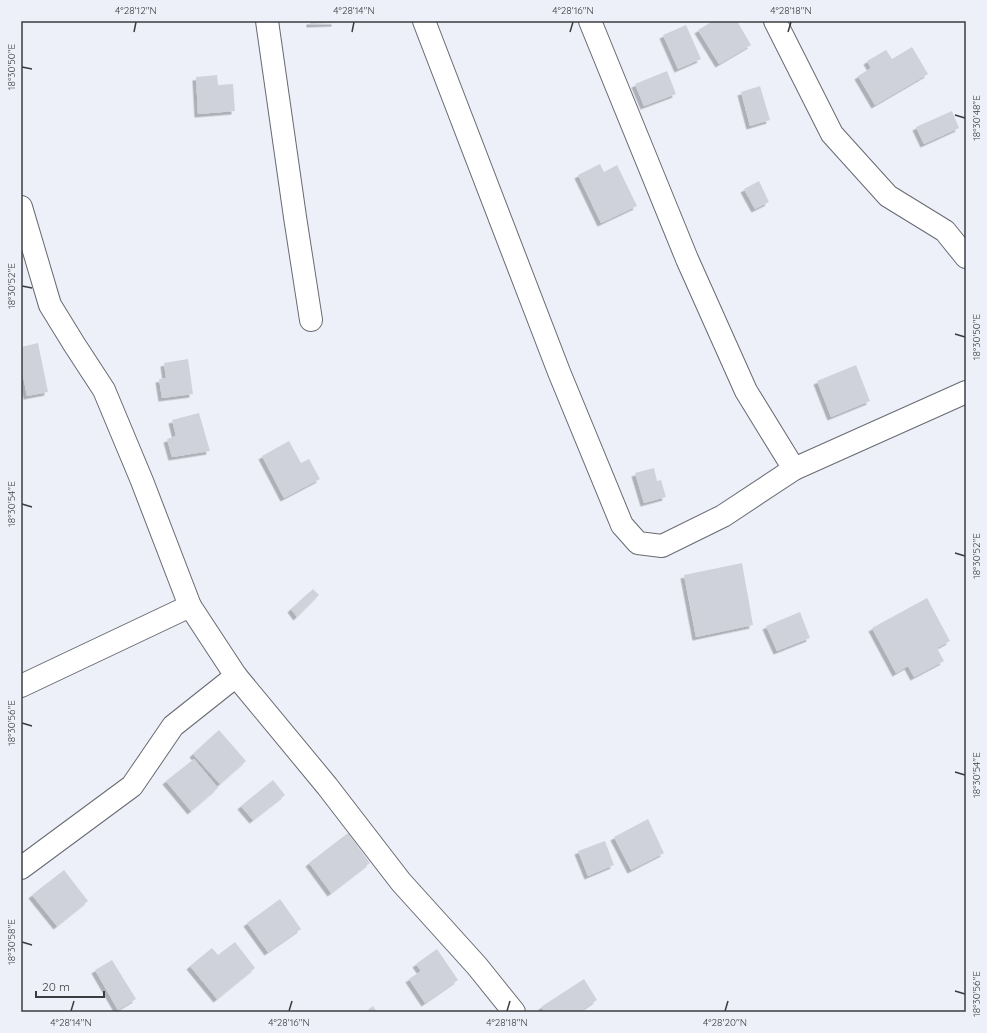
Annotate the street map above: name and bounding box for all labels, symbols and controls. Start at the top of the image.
text: 4°28'12"N [115,4,157,17]
text: 4°28'14"N [333,4,375,17]
text: 4°28'16"N [552,4,594,17]
text: 4°28'18"N [770,4,812,17]
text: 18°30'50"E [5,43,18,90]
text: 18°30'48"E [970,95,983,141]
text: 18°30'52"E [5,263,18,309]
text: 18°30'50"E [970,313,983,360]
text: 18°30'54"E [5,481,18,527]
text: 18°30'52"E [970,533,983,579]
text: 18°30'56"E [5,700,18,746]
text: 18°30'54"E [970,752,983,798]
text: 18°30'58"E [5,919,18,965]
text: 18°30'56"E [970,971,983,1017]
scale bar [36,973,104,999]
text: 20 m [42,979,70,994]
text: 4°28'14"N [50,1016,92,1029]
text: 4°28'16"N [268,1016,310,1029]
text: 4°28'18"N [486,1016,528,1029]
text: 4°28'20"N [703,1016,747,1029]

